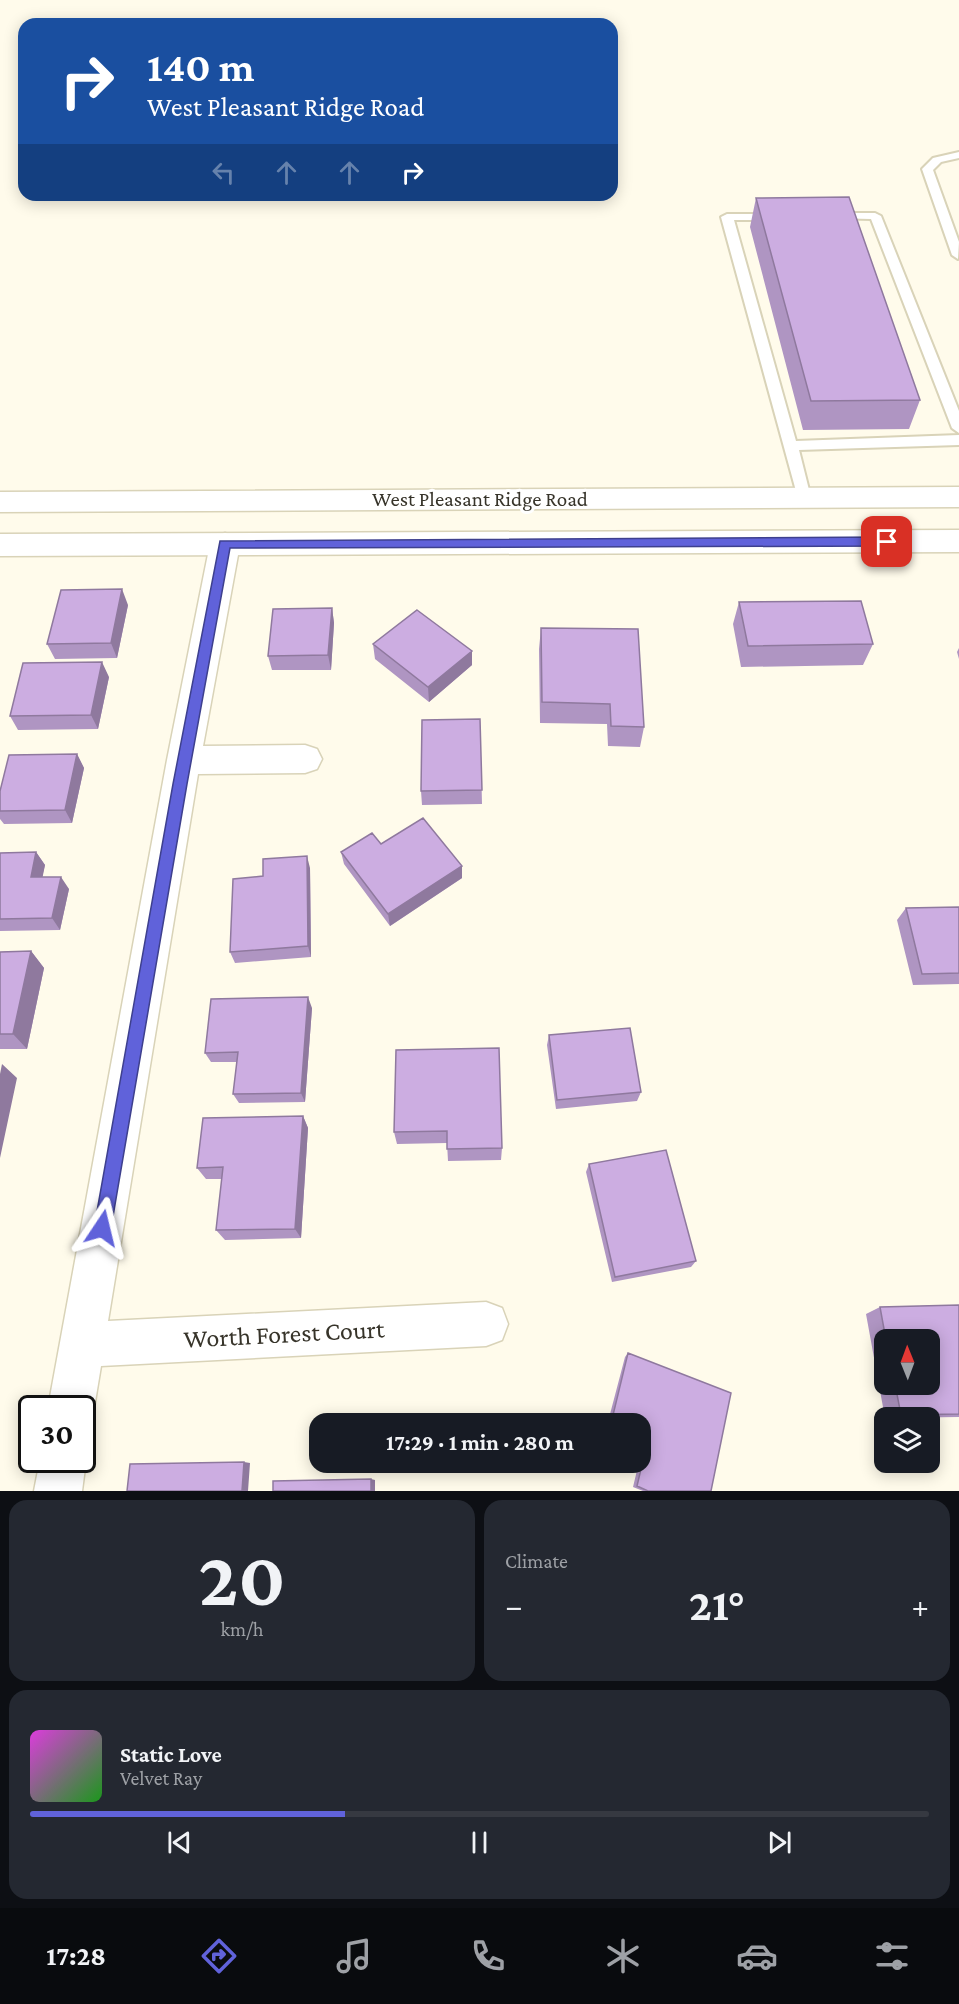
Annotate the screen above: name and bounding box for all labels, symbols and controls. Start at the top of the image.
icon: right [48,42,126,120]
text: 140 m [147,43,255,90]
text: West Pleasant Ridge Road [147,92,425,122]
icon: left [207,156,240,189]
icon: ahead [270,156,303,189]
icon: ahead [333,156,366,189]
icon: right [396,156,429,189]
street label: West Pleasant Ridge Road [372,487,588,511]
pin [861,516,912,567]
icon: arrive [870,525,903,558]
position arrow [70,1196,134,1260]
street label: Worth Forest Court [183,1314,386,1354]
north arrow [874,1329,940,1395]
map controls [874,1329,940,1473]
speed limit sign: 30 [18,1395,96,1473]
button: layers [874,1407,940,1473]
text: 17:29 · 1 min · 280 m [386,1430,574,1455]
text: 20 [198,1535,286,1622]
text: Climate [505,1550,568,1572]
text: 21° [689,1580,745,1630]
text: − [505,1587,522,1624]
text: + [912,1587,929,1624]
text: km/h [220,1618,264,1640]
text: Static Love [120,1742,222,1767]
text: Velvet Ray [120,1767,202,1789]
icon: previous [163,1826,196,1859]
icon: pause [463,1826,496,1859]
icon: next [763,1826,796,1859]
icon: directions [198,1935,240,1977]
icon: music [333,1935,375,1977]
icon: phone [467,1935,509,1977]
icon: climate [602,1935,644,1977]
icon: car [736,1935,778,1977]
icon: filters [871,1935,913,1977]
text: 17:28 [46,1941,106,1971]

